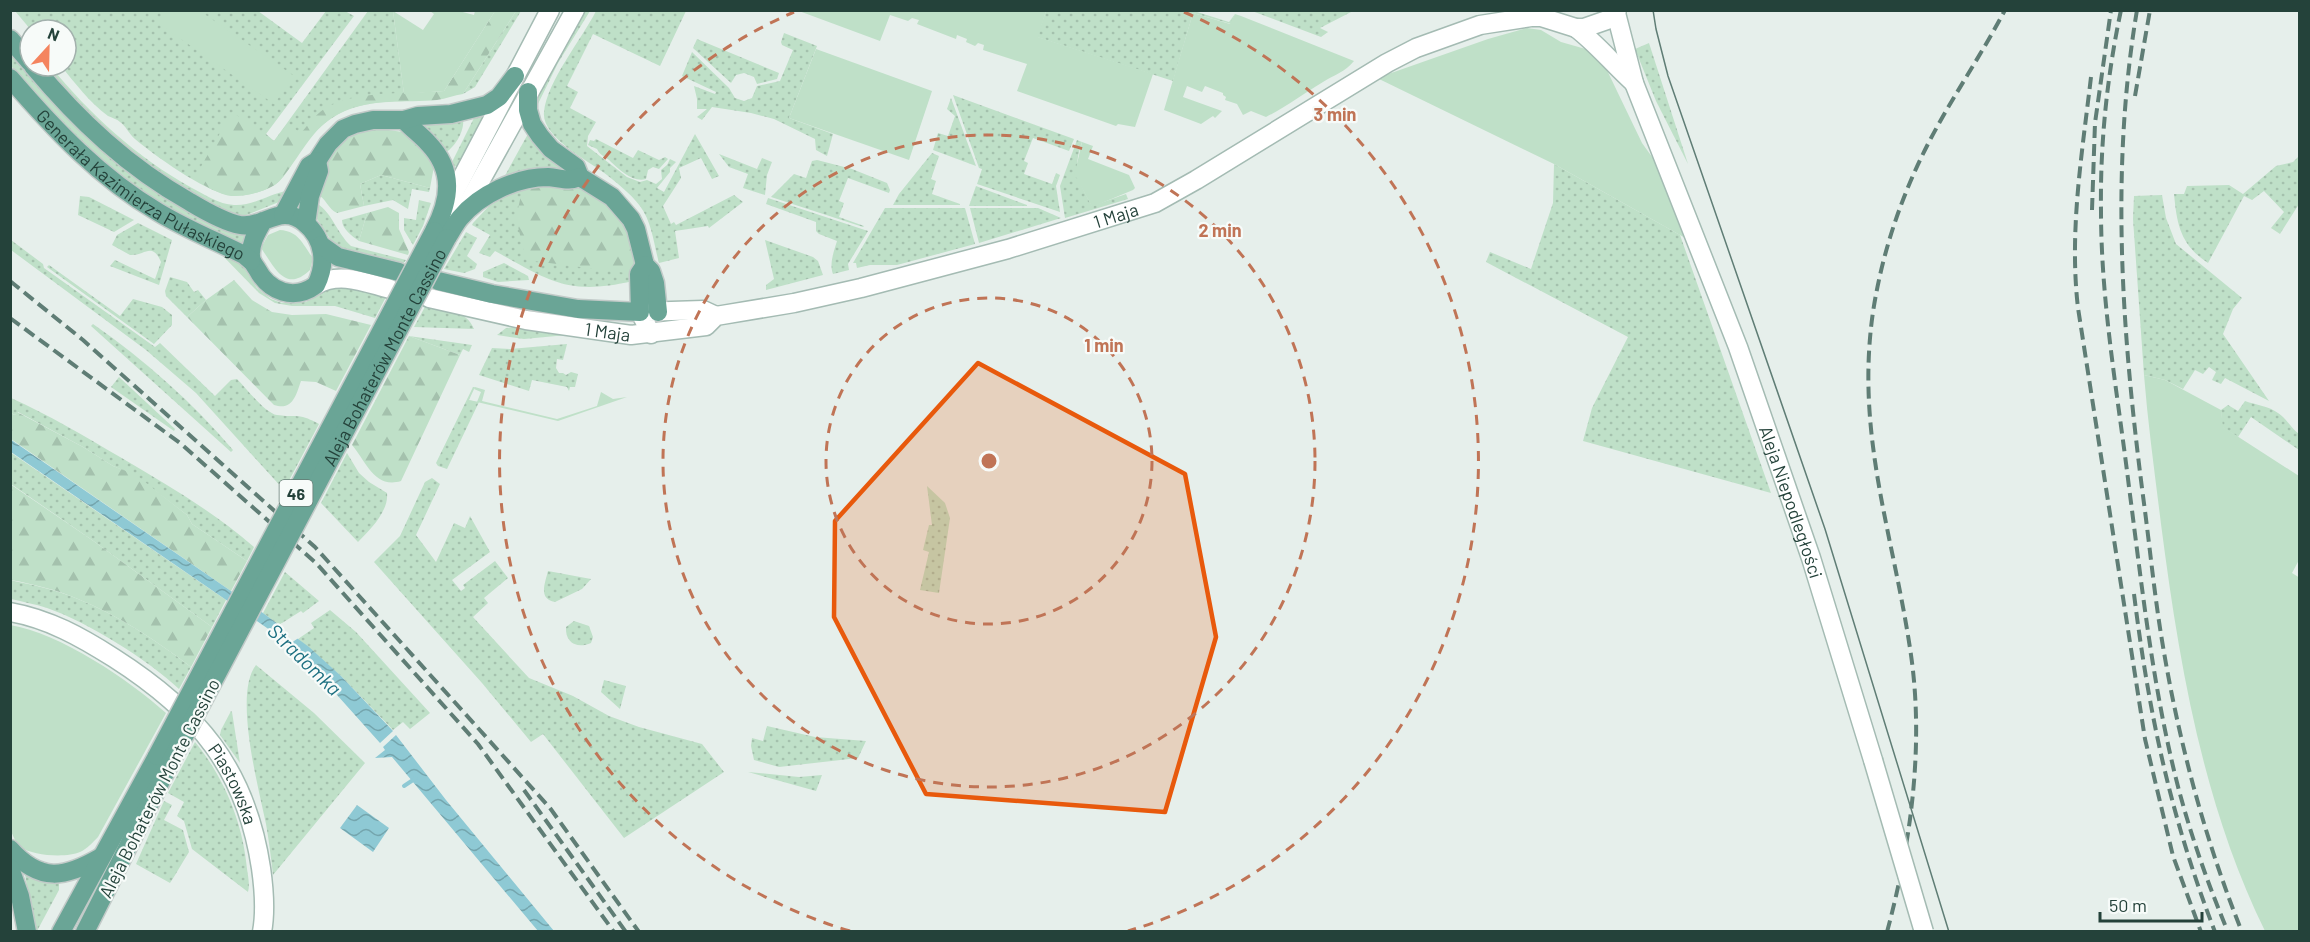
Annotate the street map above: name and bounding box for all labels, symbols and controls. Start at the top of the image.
north arrow [18,18,78,78]
text: N [45,23,62,44]
text: 3 min [1314,103,1356,125]
street label: Generała Kazimierza Pułaskiego [32,105,249,265]
street label: 1 Maja [1091,198,1141,233]
text: 2 min [1198,219,1242,241]
street label: Aleja Bohaterów Monte Cassino [318,244,451,470]
street label: 1 Maja [584,318,632,346]
text: 1 min [1084,334,1124,356]
street label: Aleja Niepodległości [1755,423,1828,581]
centre of rings [979,451,999,471]
road number: 46 [280,480,312,506]
water label: Stradomka [263,618,347,700]
street label: Aleja Bohaterów Monte Cassino [94,675,224,901]
street label: Piastowska [204,739,262,827]
scale bar [2100,885,2202,923]
text: 50 m [2109,894,2147,916]

